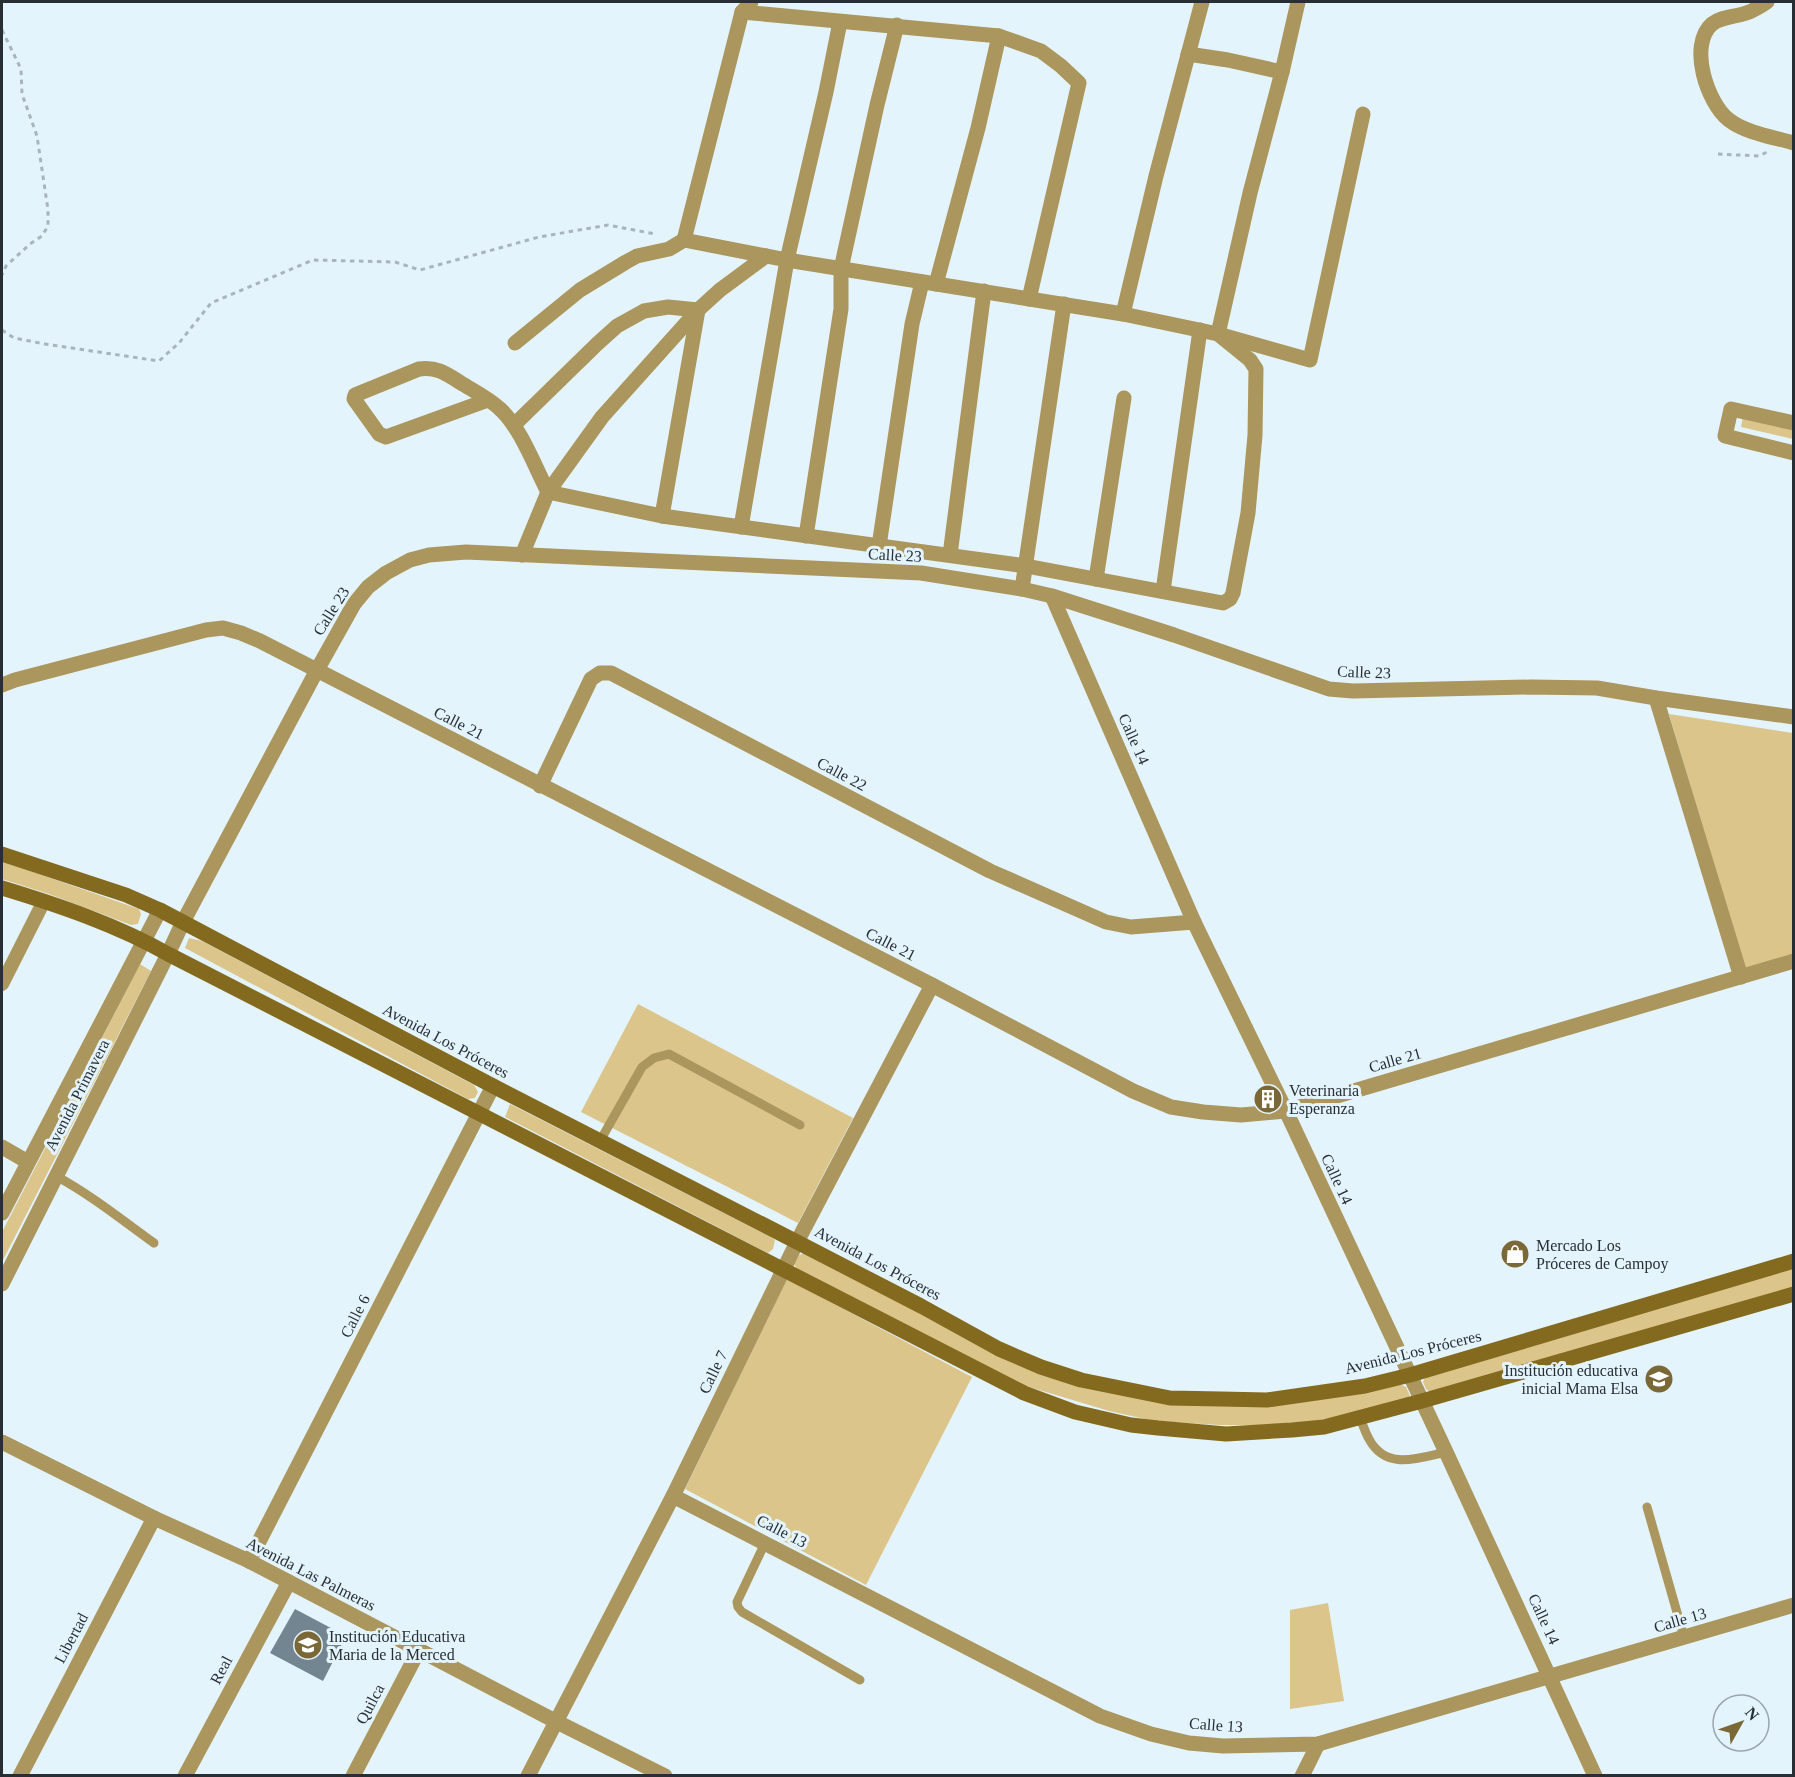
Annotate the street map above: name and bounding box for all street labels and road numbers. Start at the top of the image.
street label: Calle 23 [868,545,922,565]
street label: Calle 23 [310,584,352,638]
street label: Calle 23 [1337,663,1391,681]
street label: Calle 21 [431,703,487,743]
street label: Calle 14 [1115,711,1153,767]
street label: Calle 22 [814,754,870,794]
street label: Calle 21 [863,924,919,964]
street label: Avenida Los Próceres [380,1001,512,1081]
street label: Avenida Primavera [42,1036,112,1154]
street label: Calle 21 [1367,1044,1423,1076]
street label: Calle 14 [1318,1151,1356,1207]
street label: Avenida Los Próceres [812,1223,944,1303]
street label: Calle 6 [337,1292,373,1340]
street label: Avenida Los Próceres [1343,1327,1483,1377]
street label: Calle 7 [695,1348,731,1396]
street label: Calle 13 [754,1511,810,1551]
street label: Avenida Las Palmeras [244,1534,378,1614]
street label: Calle 14 [1525,1591,1563,1647]
street label: Calle 13 [1652,1604,1708,1636]
street label: Libertad [51,1610,91,1666]
street label: Real [207,1653,236,1687]
street label: Quilca [352,1681,388,1727]
street label: Calle 13 [1189,1715,1243,1735]

